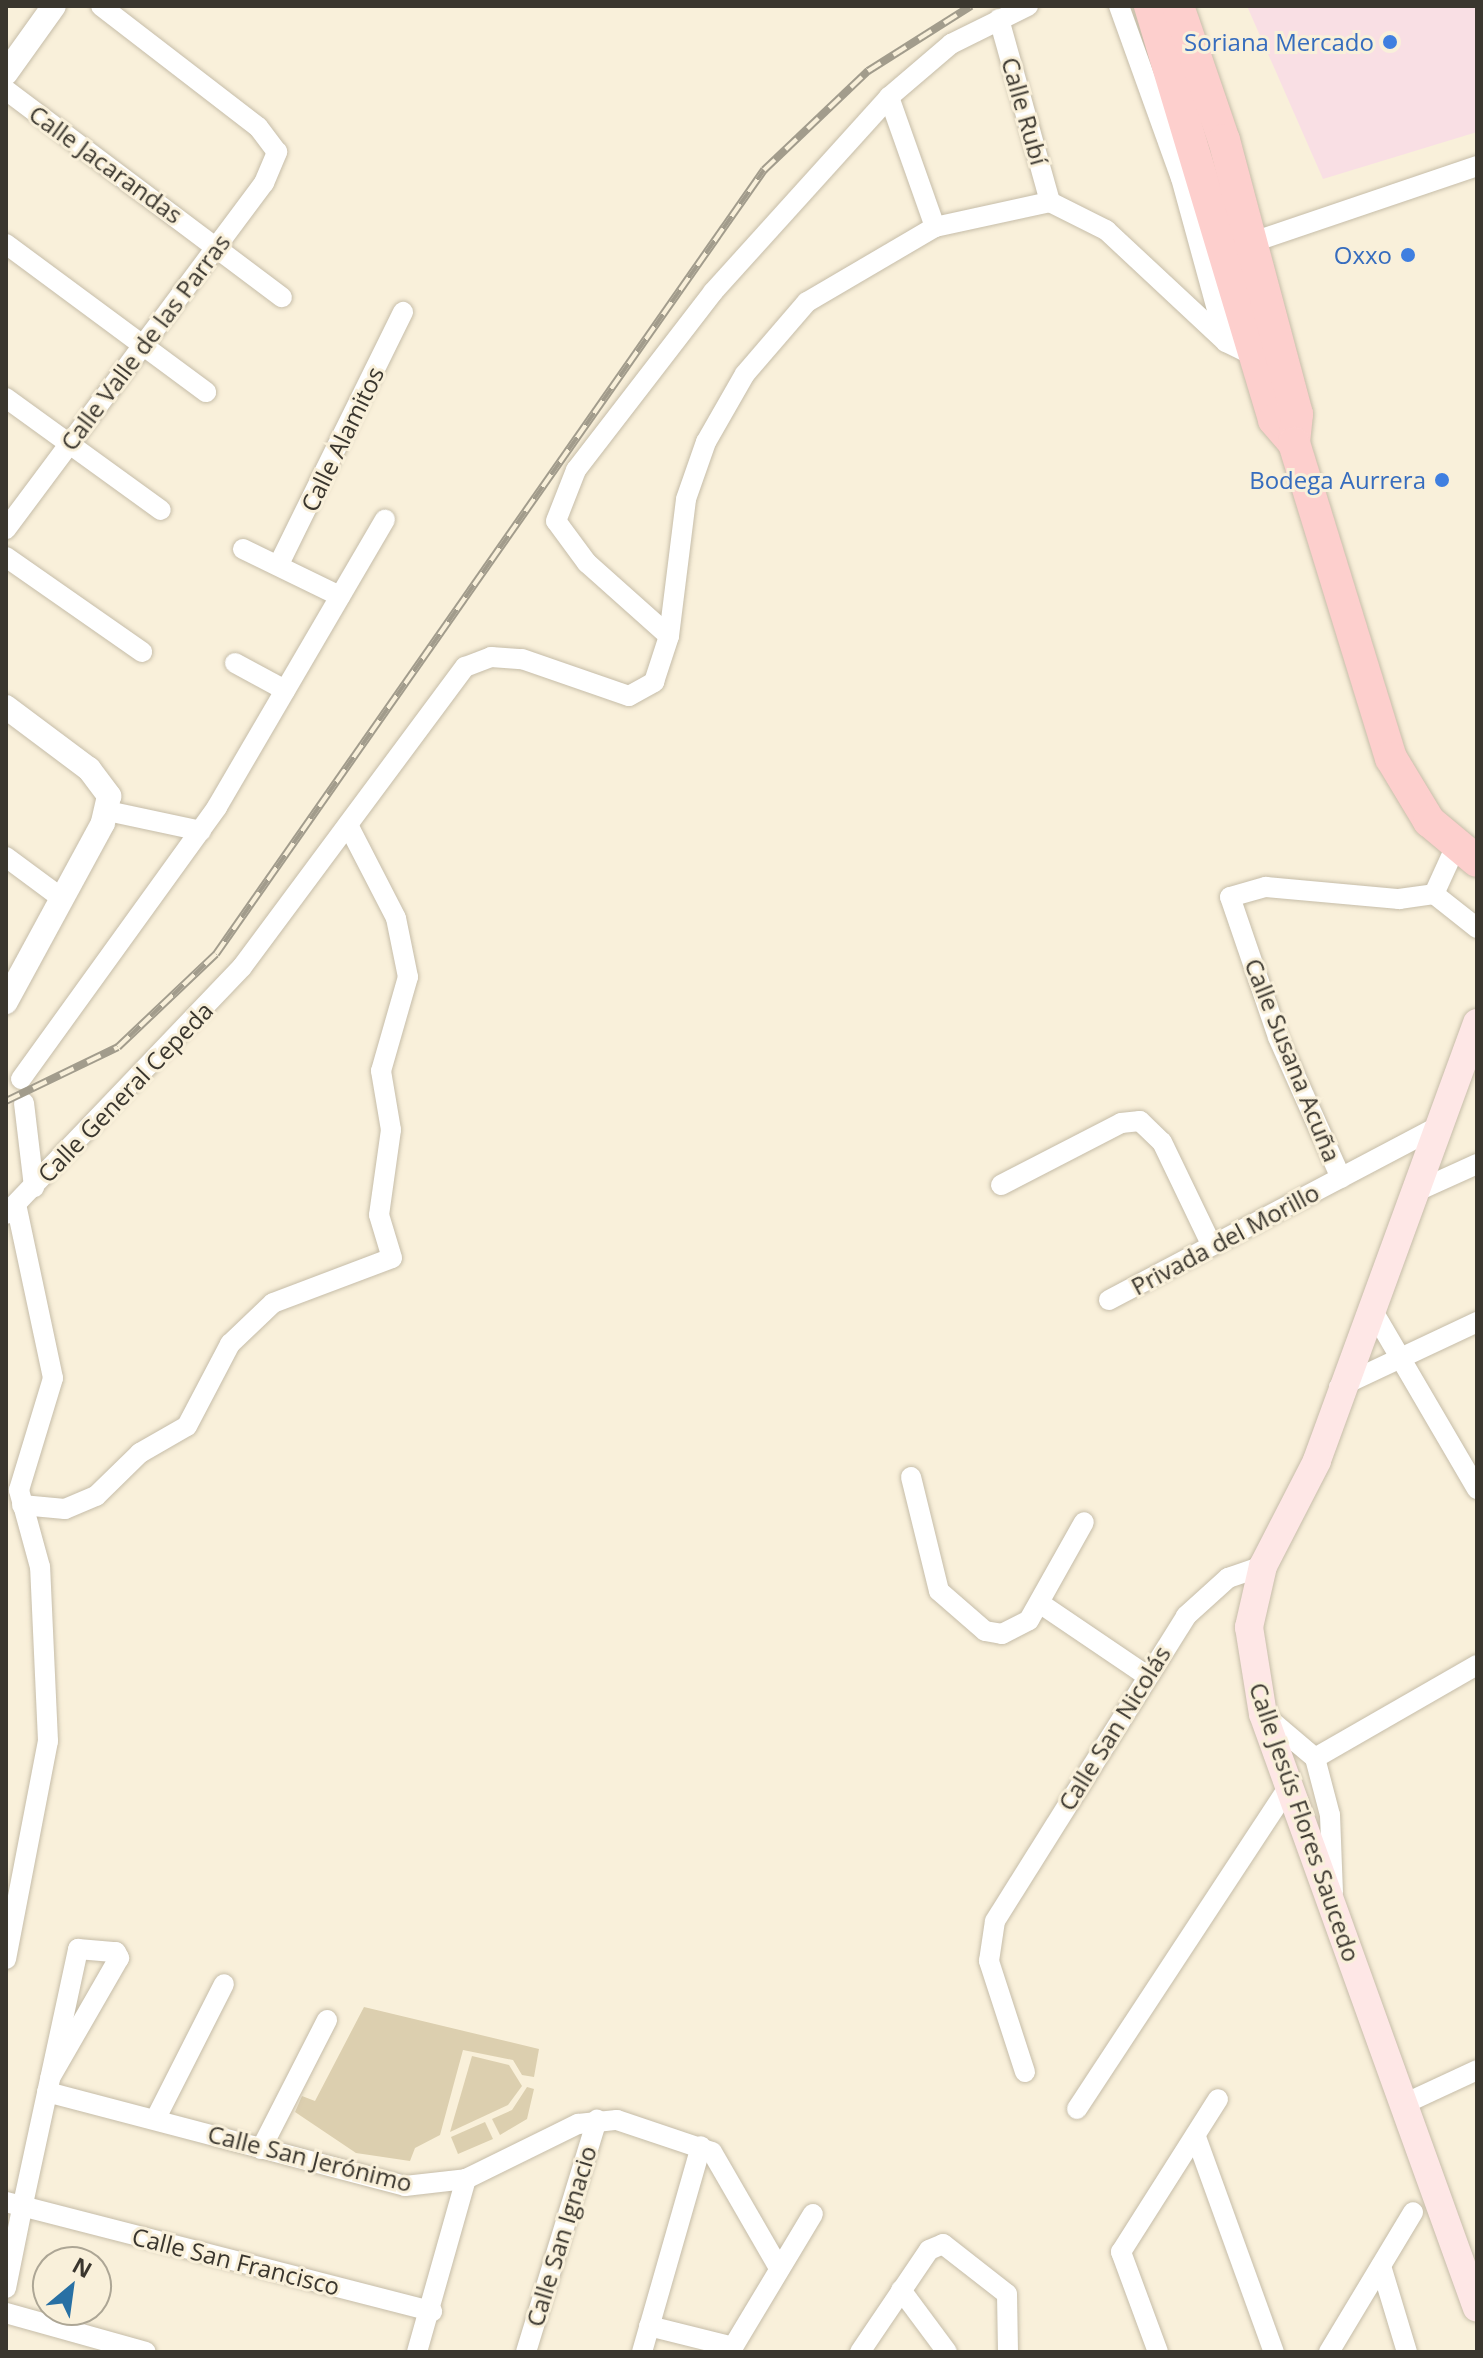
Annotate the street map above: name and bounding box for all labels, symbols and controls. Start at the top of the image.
place label: Soriana Mercado [1184,28,1374,56]
marker: Soriana Mercado [1381,33,1399,51]
street label: Calle Rubí [996,54,1054,168]
street label: Calle Jacarandas [24,99,188,229]
street label: Calle Valle de las Parras [54,228,236,456]
place label: Oxxo [1334,241,1392,269]
marker: Oxxo [1399,246,1417,264]
street label: Calle Alamitos [295,362,389,516]
place label: Bodega Aurrera [1249,466,1426,494]
marker: Bodega Aurrera [1433,471,1451,489]
street label: Calle Susana Acuña [1239,954,1347,1166]
street label: Calle General Cepeda [31,996,219,1188]
street label: Privada del Morillo [1126,1177,1324,1301]
street label: Calle San Nicolás [1052,1640,1176,1816]
street label: Calle Jesús Flores Saucedo [1244,1679,1366,1965]
street label: Calle San Jerónimo [205,2119,415,2197]
street label: Calle San Ignacio [520,2142,602,2330]
street label: Calle San Francisco [129,2221,343,2301]
north arrow [32,2246,112,2326]
text: N [68,2249,98,2284]

